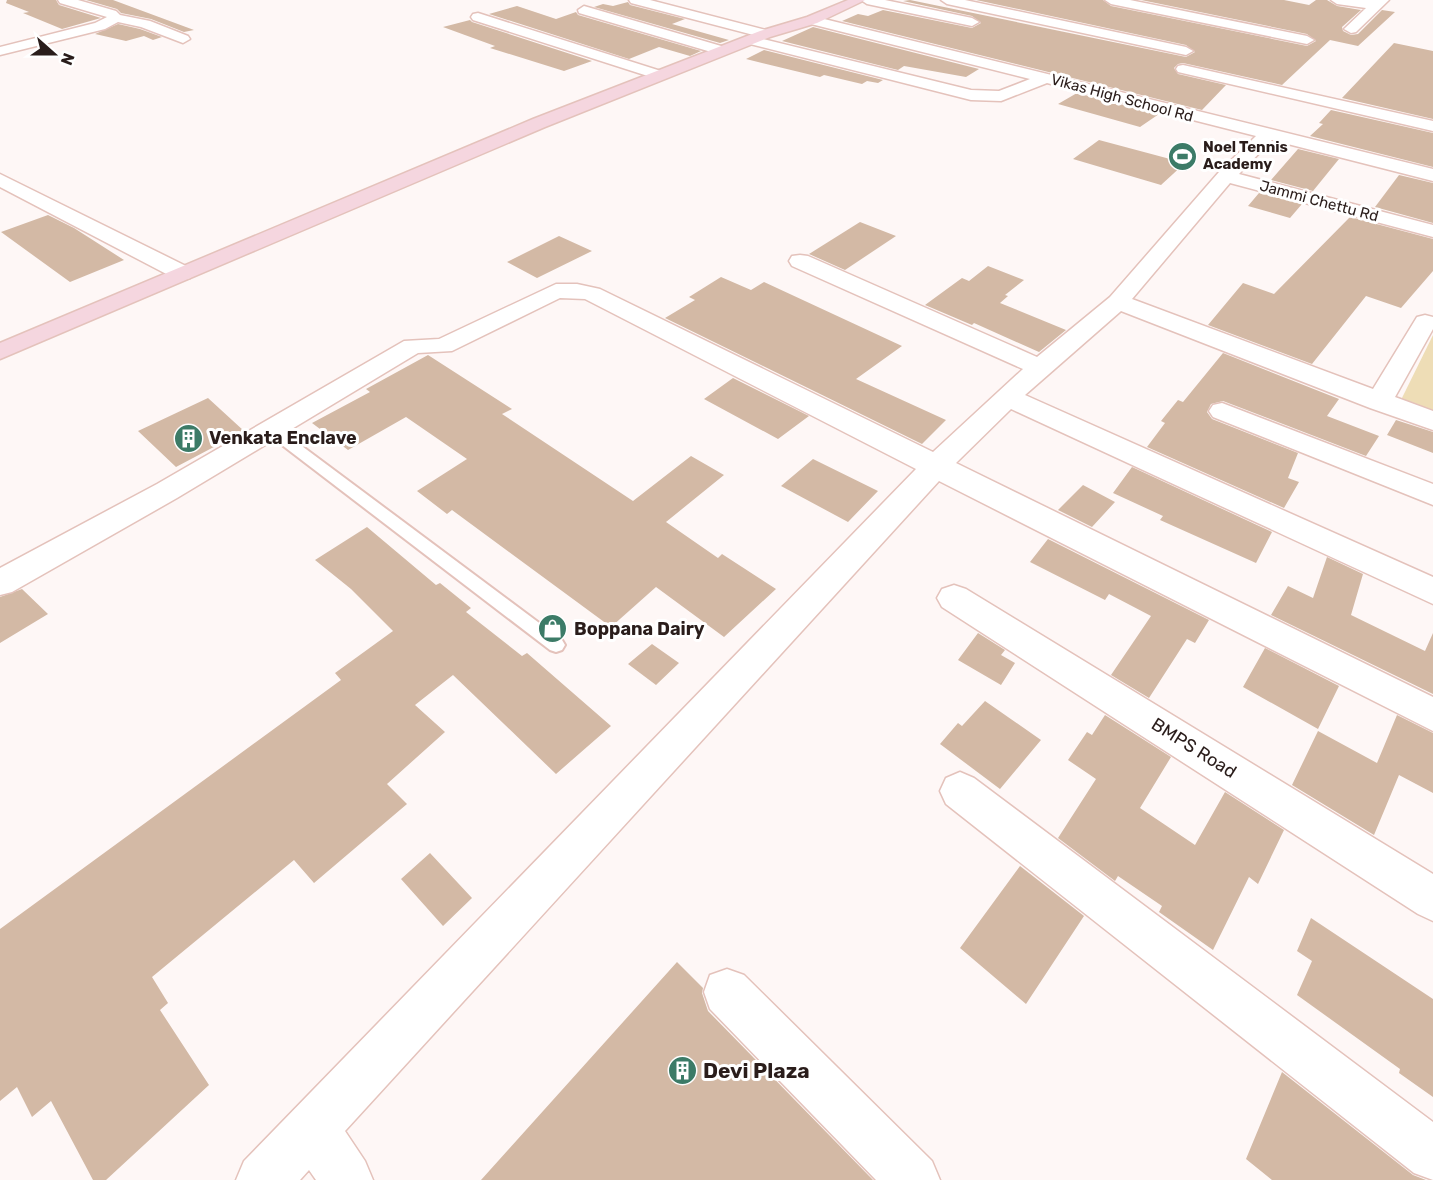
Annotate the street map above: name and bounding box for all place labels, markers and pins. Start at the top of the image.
place label: Noel Tennis Academy [1203,138,1288,173]
sports icon: Noel Tennis Academy [1166,140,1198,172]
building icon: Venkata Enclave [172,422,204,454]
place label: Venkata Enclave [209,427,357,449]
shop icon: Boppana Dairy [537,613,569,645]
place label: Boppana Dairy [574,618,705,640]
building icon: Devi Plaza [666,1054,698,1086]
place label: Devi Plaza [703,1058,810,1083]

